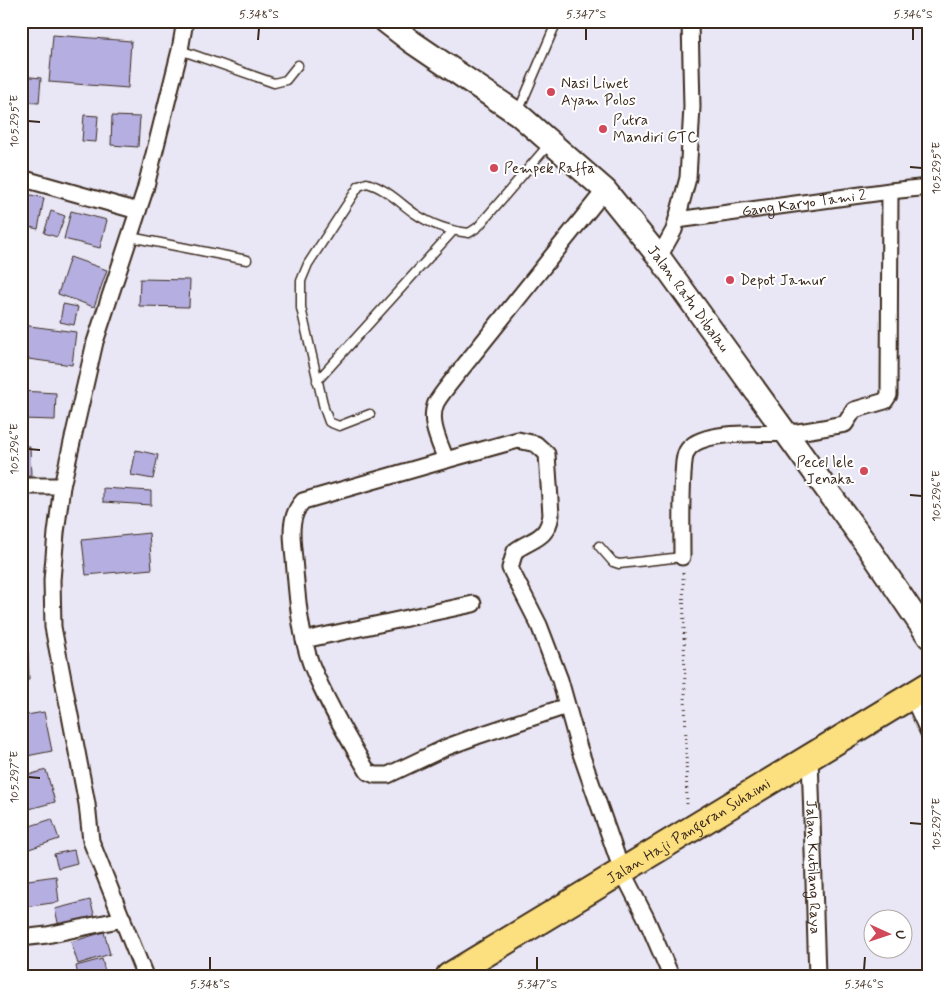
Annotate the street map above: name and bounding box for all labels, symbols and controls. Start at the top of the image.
text: 5.348°S [239,7,279,23]
text: 5.347°S [566,7,606,23]
text: 5.346°S [893,7,933,23]
place label: Nasi Liwet Ayam Polos [561,74,636,111]
marker: Nasi Liwet Ayam Polos [545,86,557,98]
text: 105.295°E [7,95,23,147]
place label: Putra Mandiri GTC [613,111,698,148]
marker: Putra Mandiri GTC [597,123,609,135]
text: 105.295°E [929,142,945,194]
place label: Pempek Raffa [504,159,595,179]
marker: Pempek Raffa [488,162,500,174]
street label: Gang Karyo Tami 2 [741,185,867,222]
street label: Jalan Ratu Dibalau [642,241,734,357]
place label: Depot Jamur [740,271,826,291]
marker: Depot Jamur [724,274,736,286]
text: 105.296°E [7,423,23,475]
place label: Pecel lele Jenaka [796,453,855,490]
marker: Pecel lele Jenaka [858,465,870,477]
text: 105.296°E [929,470,945,522]
text: 105.297°E [7,751,23,803]
street label: Jalan Haji Pangeran Suhaimi [603,774,775,889]
text: 105.297°E [929,798,945,850]
street label: Jalan Kutilang Raya [800,799,825,934]
north arrow [862,910,912,960]
text: U [891,930,909,940]
text: 5.348°S [190,977,230,993]
text: 5.347°S [517,977,557,993]
text: 5.346°S [844,977,884,993]

